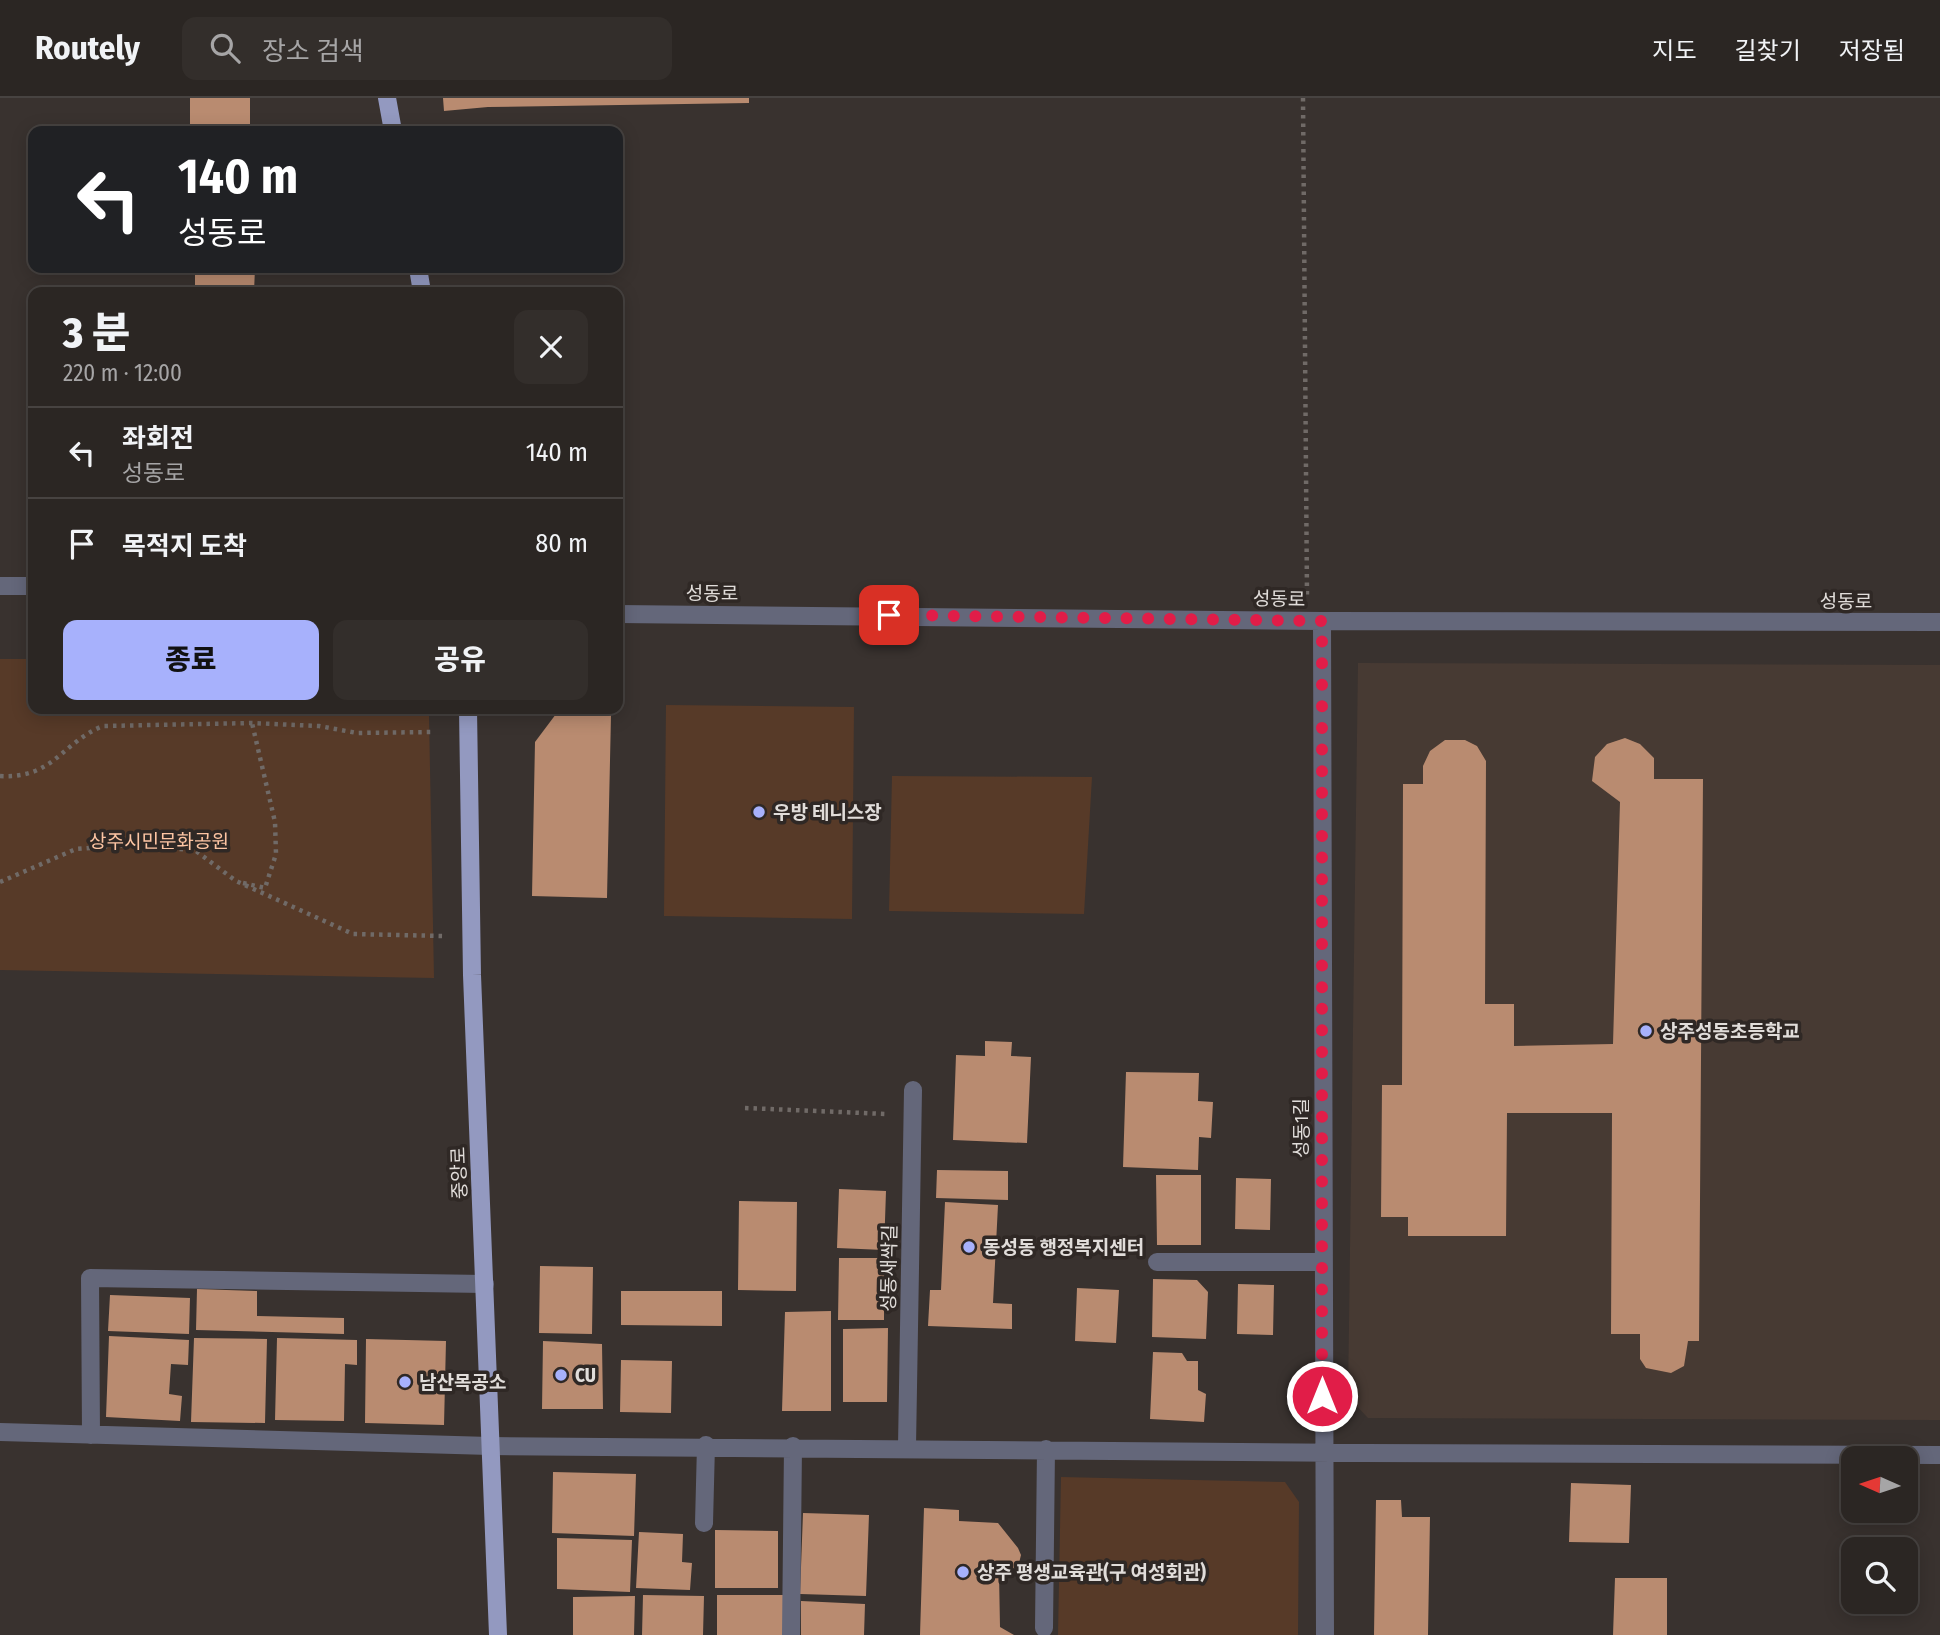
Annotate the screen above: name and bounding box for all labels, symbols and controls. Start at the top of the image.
search box [182,17,672,80]
text: Routely [35,28,140,68]
icon: search [206,29,244,67]
text: 장소 검색 [262,36,364,67]
text: 지도 [1652,37,1697,65]
text: 길찾기 [1735,37,1801,65]
text: 저장됨 [1839,37,1905,65]
text: 140 m [178,147,298,206]
icon: left [63,154,154,245]
text: 성동로 [178,214,266,252]
text: 3 분 [63,308,130,358]
button: close [514,310,588,384]
text: 220 m · 12:00 [63,359,182,387]
text: 좌회전 [122,423,194,454]
icon: left [63,434,101,472]
text: 140 m [526,437,588,468]
text: 성동로 [122,459,185,487]
icon: arrive [63,525,101,563]
text: 80 m [535,528,588,559]
text: 목적지 도착 [122,531,247,562]
street label: 성동로 [686,582,738,605]
pin [859,585,919,645]
street label: 성동로 [1253,587,1305,611]
street label: 성동로 [1820,590,1872,613]
icon: arrive [870,596,908,634]
button: 종료 [63,620,319,700]
button: 공유 [333,620,588,700]
place label: 우방 테니스장 [773,801,882,824]
marker: 우방 테니스장 [751,804,767,820]
park label: 상주시민문화공원 [89,830,229,853]
place label: 상주성동초등학교 [1660,1020,1800,1043]
marker: 상주성동초등학교 [1638,1023,1654,1039]
street label: 성동1길 [1290,1098,1313,1158]
street label: 중앙로 [447,1146,471,1200]
street label: 성동새싹길 [877,1224,901,1312]
place label: 동성동 행정복지센터 [983,1236,1144,1259]
marker: 동성동 행정복지센터 [961,1239,977,1255]
position arrow [1285,1359,1359,1433]
place label: CU [575,1364,596,1387]
marker: CU [553,1367,569,1383]
place label: 남산목공소 [419,1371,506,1394]
marker: 남산목공소 [397,1374,413,1390]
north arrow [1841,1446,1918,1522]
map controls [1841,1446,1918,1614]
button: search [1841,1537,1918,1614]
place label: 상주 평생교육관(구 여성회관) [977,1561,1206,1584]
marker: 상주 평생교육관(구 여성회관) [955,1564,971,1580]

